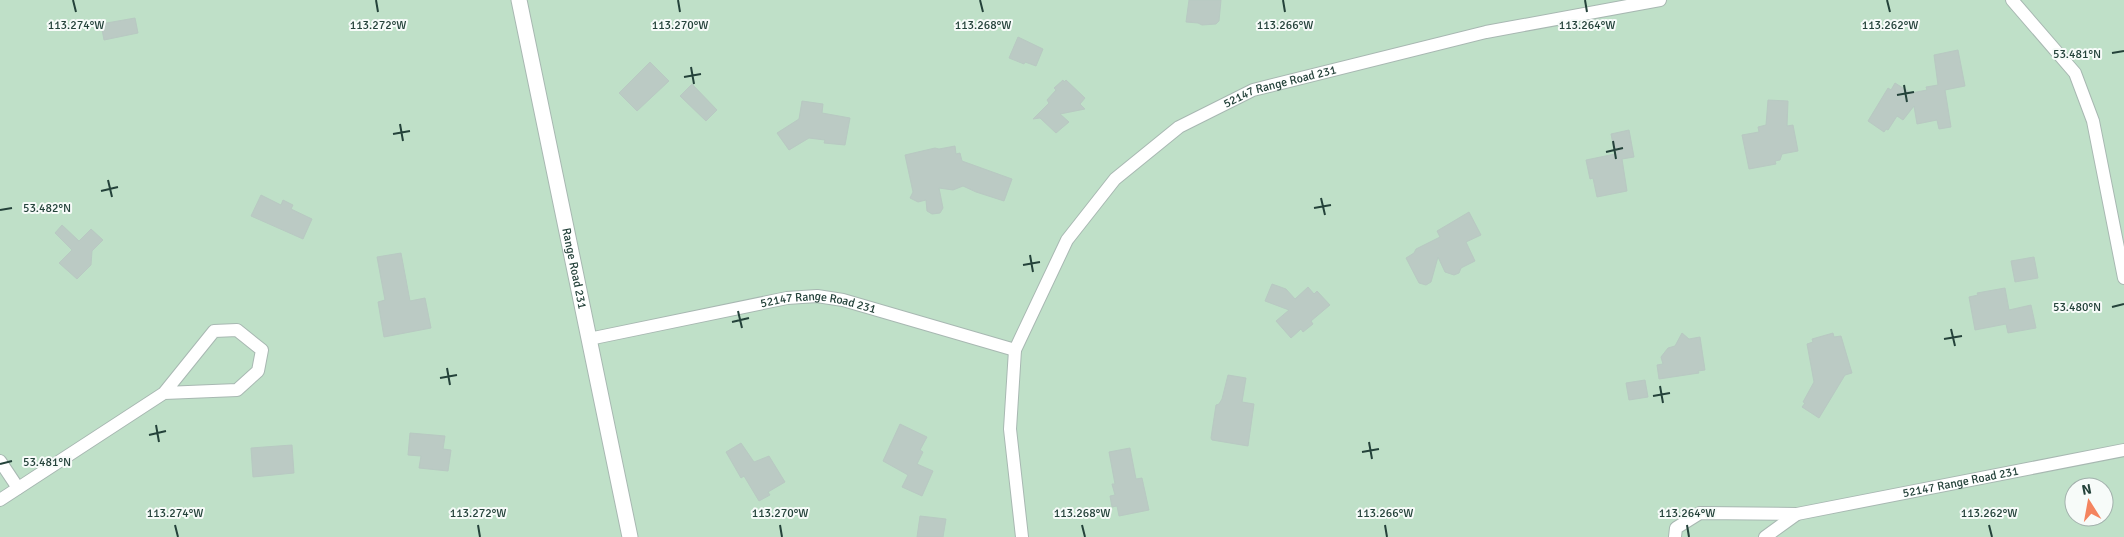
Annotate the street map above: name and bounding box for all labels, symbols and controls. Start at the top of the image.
text: 113.274°W [48,18,104,33]
text: 113.272°W [350,18,406,33]
text: 113.270°W [652,18,708,33]
text: 113.268°W [955,18,1011,33]
text: 113.266°W [1257,18,1313,33]
text: 113.264°W [1559,18,1615,33]
text: 113.262°W [1862,18,1918,33]
text: 53.481°N [2053,47,2101,62]
street label: 52147 Range Road 231 [1221,63,1338,112]
text: 53.482°N [23,201,71,216]
street label: Range Road 231 [558,226,590,310]
street label: 52147 Range Road 231 [759,289,878,317]
text: 53.480°N [2053,300,2101,315]
text: 53.481°N [23,455,71,470]
street label: 52147 Range Road 231 [1901,464,2020,501]
north arrow [2064,477,2114,527]
text: N [2080,480,2093,499]
text: 113.274°W [147,506,203,521]
text: 113.272°W [450,506,506,521]
text: 113.270°W [752,506,808,521]
text: 113.268°W [1054,506,1110,521]
text: 113.266°W [1357,506,1413,521]
text: 113.264°W [1659,506,1715,521]
text: 113.262°W [1961,506,2017,521]

